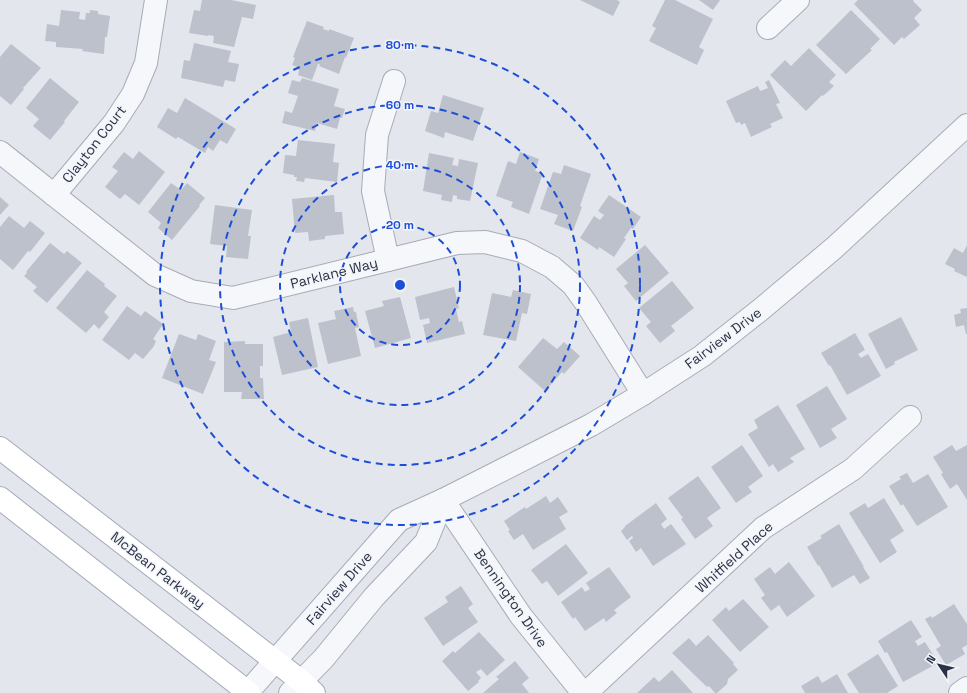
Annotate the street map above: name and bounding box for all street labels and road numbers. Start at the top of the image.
street label: Clayton Court [58,101,130,187]
street label: Parklane Way [288,253,380,293]
street label: Fairview Drive [681,303,765,373]
street label: Whitfield Place [691,517,777,597]
street label: McBean Parkway [107,528,209,612]
street label: Bennington Drive [470,545,552,651]
street label: Fairview Drive [302,547,376,629]

